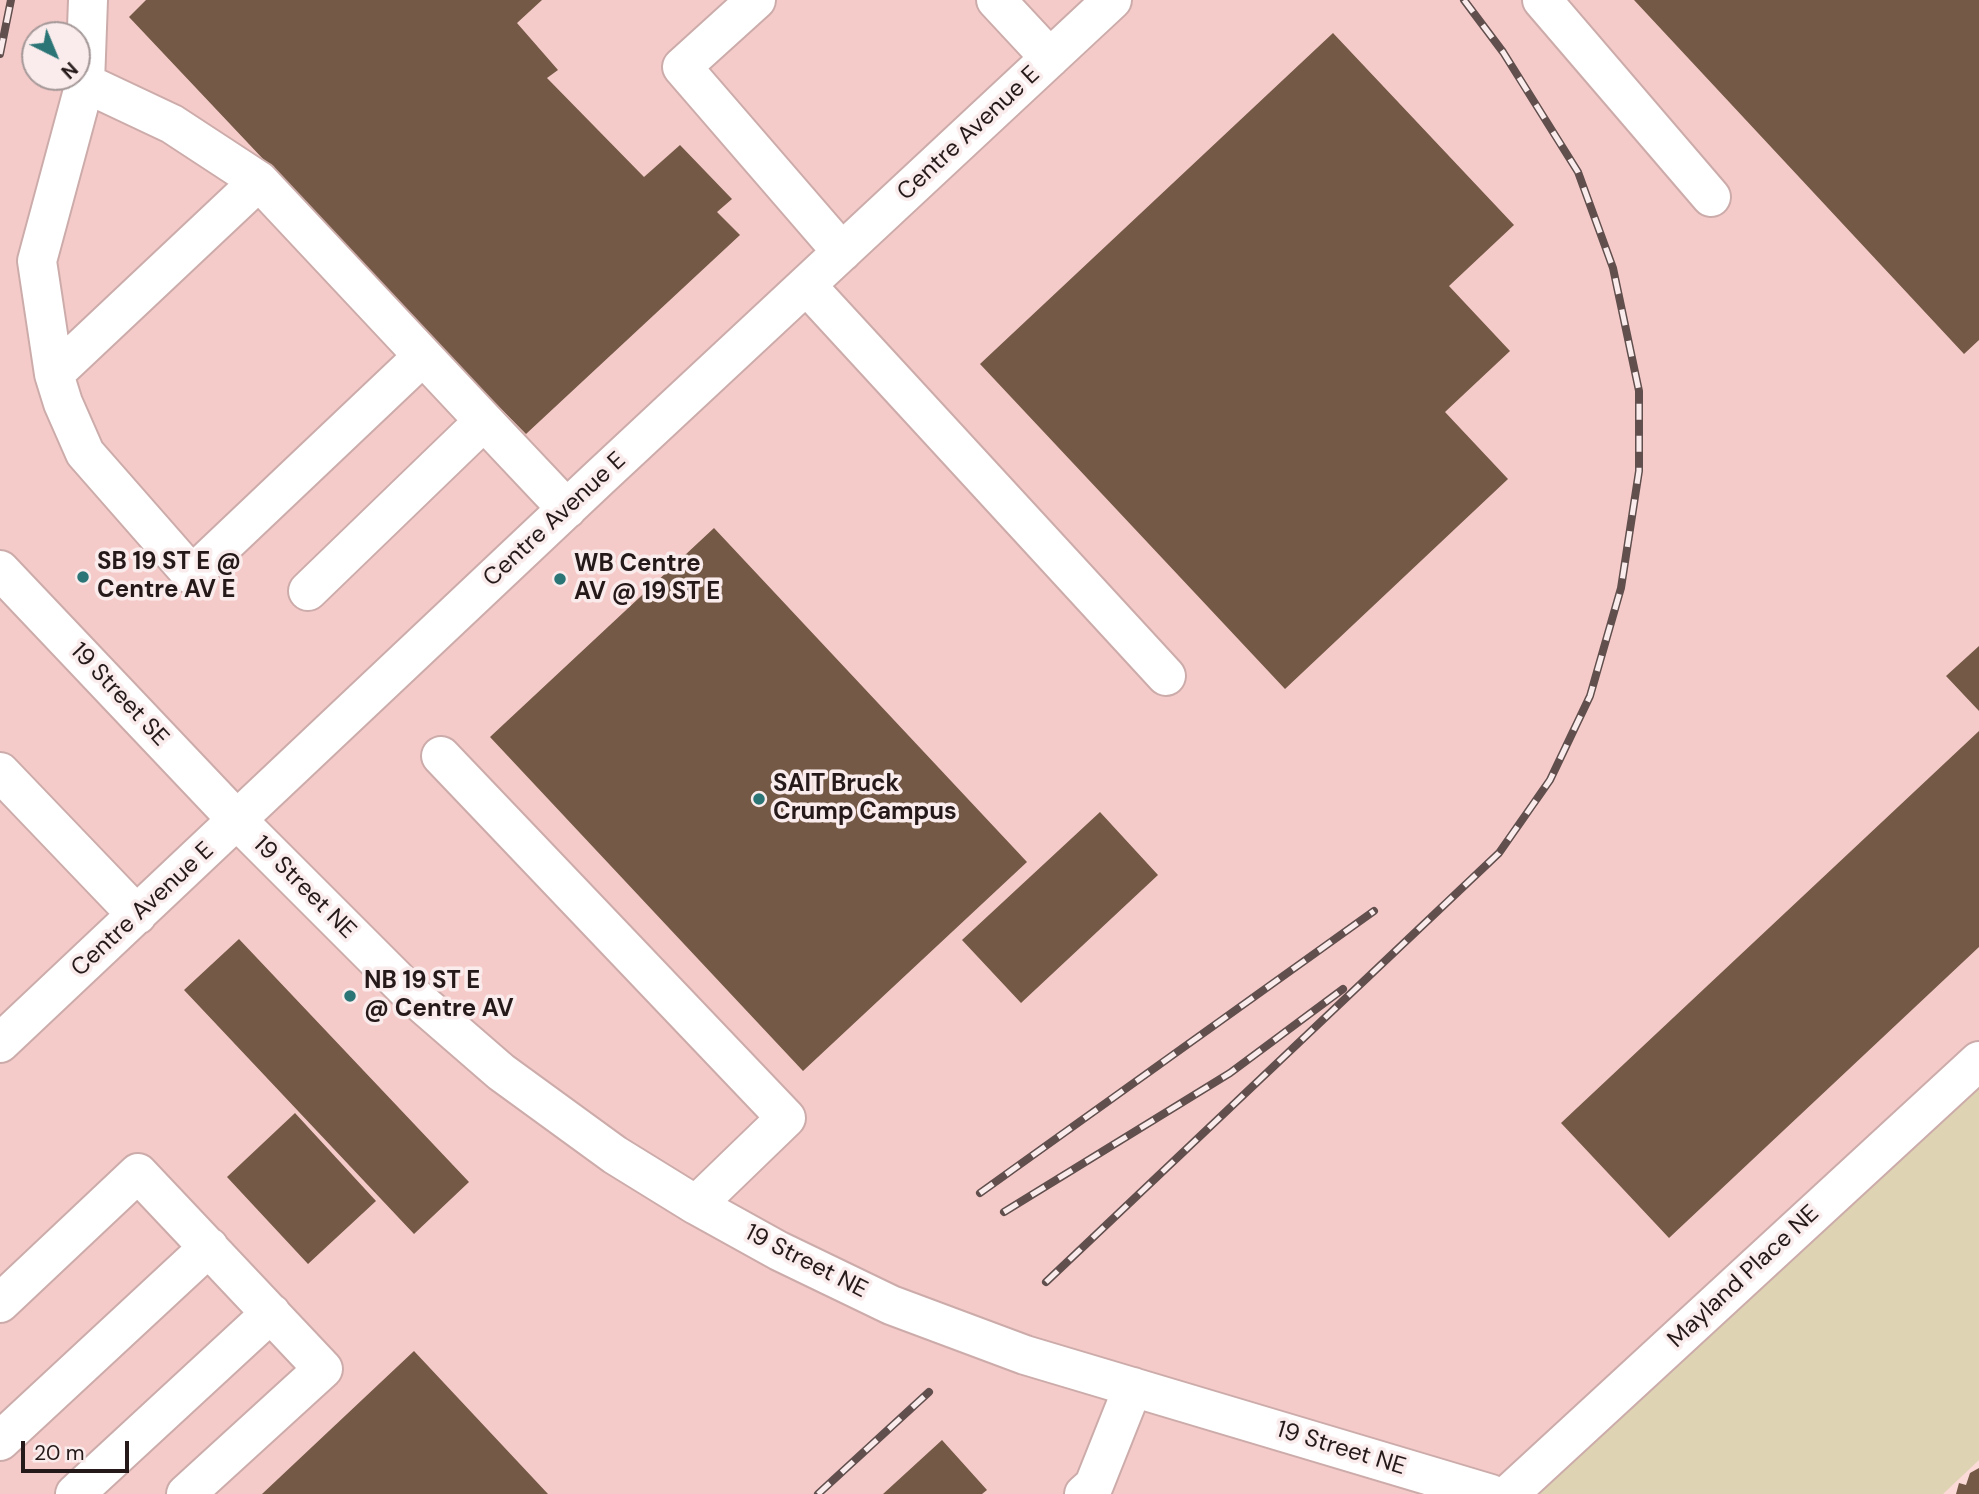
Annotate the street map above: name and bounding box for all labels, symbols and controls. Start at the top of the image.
north arrow [21,21,91,91]
text: N [56,56,83,84]
street label: Centre Avenue E [892,61,1046,207]
street label: Centre Avenue E [478,447,632,593]
place label: SB 19 ST E @ Centre AV E [97,549,241,605]
place label: WB Centre AV @ 19 ST E [574,551,720,607]
marker: SB 19 ST E @ Centre AV E [75,569,91,585]
marker: WB Centre AV @ 19 ST E [552,571,568,587]
street label: 19 Street SE [64,637,174,753]
place label: SAIT Bruck Crump Campus [773,771,957,827]
marker: SAIT Bruck Crump Campus [751,791,767,807]
street label: 19 Street NE [247,831,361,945]
street label: Centre Avenue E [66,837,220,983]
place label: NB 19 ST E @ Centre AV [364,968,514,1024]
marker: NB 19 ST E @ Centre AV [342,988,358,1004]
street label: Mayland Place NE [1662,1200,1826,1354]
street label: 19 Street NE [740,1219,872,1305]
street label: 19 Street NE [1273,1416,1409,1482]
scale bar [24,1428,133,1472]
text: 20 m [34,1439,85,1467]

